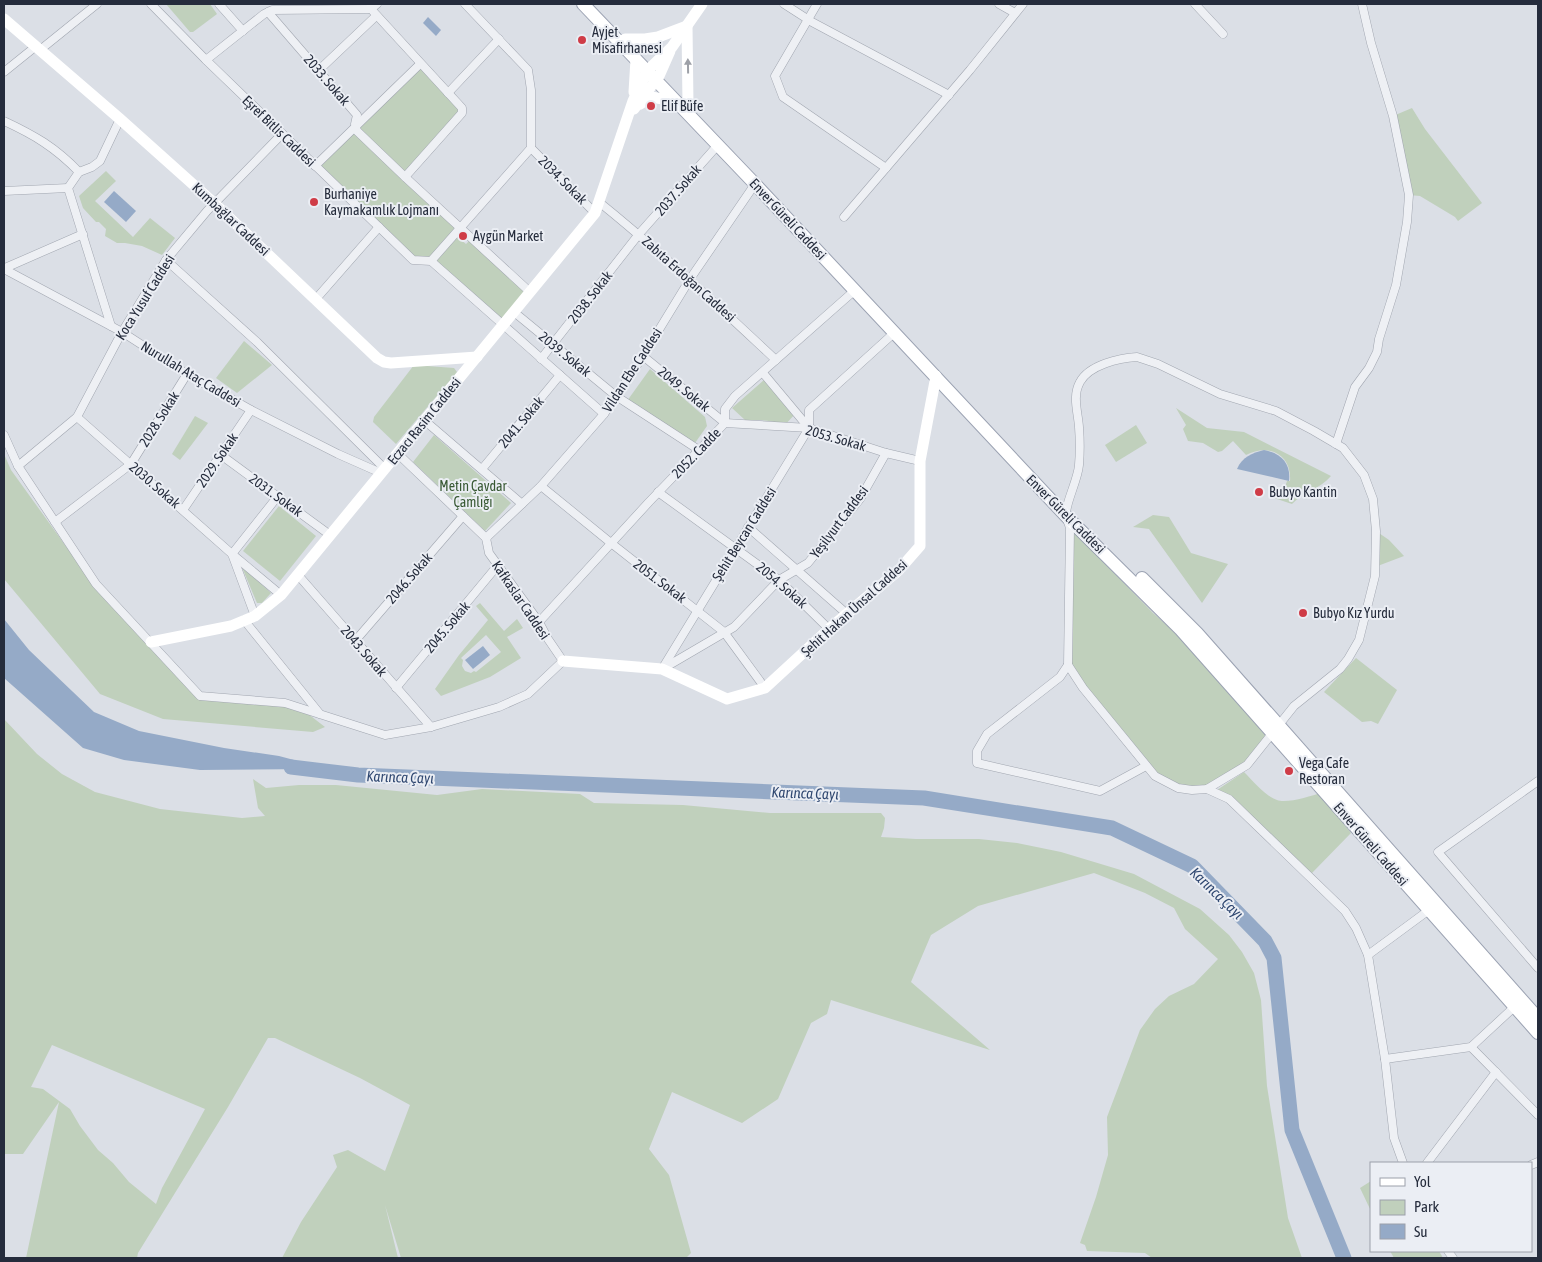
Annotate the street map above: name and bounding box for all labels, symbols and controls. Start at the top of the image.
place label: Ayjet Misafirhanesi [592,24,662,56]
marker: Ayjet Misafirhanesi [576,34,588,46]
street label: 2033. Sokak [301,51,353,109]
one-way arrow [683,57,691,73]
street label: Eşref Bitlis Caddesi [239,92,319,170]
place label: Elif Büfe [661,98,703,114]
marker: Elif Büfe [645,100,657,112]
street label: 2034. Sokak [535,152,591,208]
street label: 2037. Sokak [652,161,704,219]
street label: Enver Güreli Caddesi [746,175,830,263]
street label: Kumbağlar Caddesi [189,179,273,259]
place label: Burhaniye Kaymakamlık Lojmanı [324,186,439,218]
marker: Burhaniye Kaymakamlık Lojmanı [308,196,320,208]
place label: Aygün Market [473,228,543,244]
marker: Aygün Market [457,230,469,242]
street label: Zabıta Erdoğan Caddesi [639,233,739,325]
street label: Koca Yusuf Caddesi [112,251,178,343]
street label: 2038. Sokak [565,268,615,326]
street label: Vildan Ebe Caddesi [599,325,665,415]
street label: 2039. Sokak [536,328,594,380]
street label: Nurullah Ataç Caddesi [138,338,244,410]
street label: 2049. Sokak [655,363,713,415]
street label: Eczacı Rasim Caddesi [384,374,464,468]
street label: 2028. Sokak [136,388,182,450]
street label: 2041. Sokak [495,393,547,451]
street label: 2053. Sokak [804,422,868,454]
street label: 2052. Cadde [668,425,724,481]
street label: 2029. Sokak [193,430,241,490]
street label: 2030. Sokak [126,459,184,511]
street label: 2031. Sokak [246,470,306,520]
street label: Enver Güreli Caddesi [1023,471,1109,557]
park label: Metin Çavdar Çamlığı [439,478,508,510]
street label: Yeşilyurt Caddesi [807,483,871,561]
street label: Şehit Beycan Caddesi [709,484,779,584]
place label: Bubyo Kantin [1269,484,1337,500]
marker: Bubyo Kantin [1253,486,1265,498]
street label: 2046. Sokak [383,549,435,607]
street label: 2051. Sokak [630,556,690,606]
street label: Şehit Hakan Ünsal Caddesi [798,556,910,660]
street label: Kafkaslar Caddesi [489,558,553,642]
street label: 2054. Sokak [753,559,811,611]
street label: 2045. Sokak [421,598,473,656]
place label: Bubyo Kız Yurdu [1313,605,1395,621]
marker: Bubyo Kız Yurdu [1297,607,1309,619]
street label: 2043. Sokak [338,622,390,680]
place label: Vega Cafe Restoran [1299,755,1349,787]
marker: Vega Cafe Restoran [1283,765,1295,777]
water label: Karınca Çayı [366,767,434,787]
water label: Karınca Çayı [771,783,839,803]
street label: Enver Güreli Caddesi [1331,799,1411,889]
water label: Karınca Çayı [1187,864,1247,923]
legend [1370,1162,1532,1252]
text: Yol [1414,1173,1431,1190]
text: Park [1414,1198,1439,1215]
text: Su [1414,1223,1428,1240]

